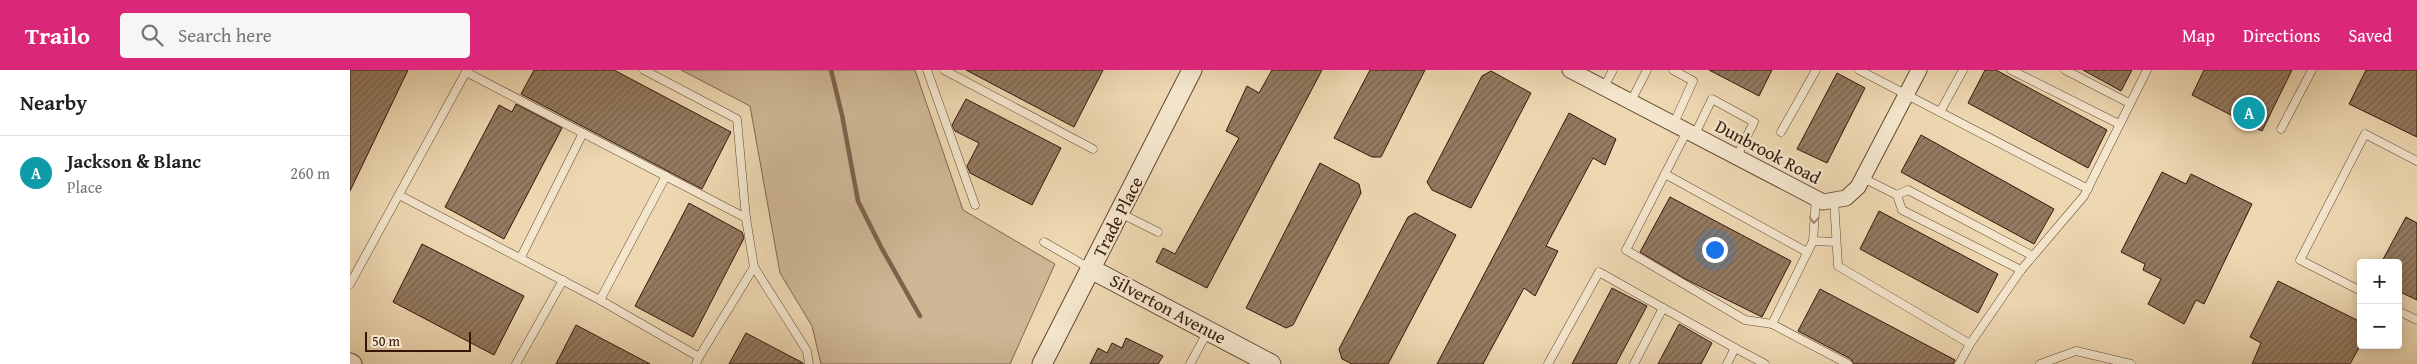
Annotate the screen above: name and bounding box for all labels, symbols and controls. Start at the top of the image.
search box [120,13,470,58]
text: Trailo [25,18,90,53]
icon: search [138,21,166,49]
text: Search here [178,21,272,49]
text: Map [2182,22,2215,49]
text: Directions [2243,22,2320,49]
text: Saved [2348,22,2392,49]
text: Nearby [20,87,87,118]
pin: A [2233,94,2265,132]
street label: Dunbrook Road [1711,112,1826,191]
text: Jackson & Blanc [67,147,201,175]
text: A [31,161,41,185]
text: 260 m [290,161,330,185]
street label: Trade Place [1086,172,1149,262]
text: Place [67,175,102,199]
one-way arrow [1809,216,1820,224]
your location [1702,237,1728,263]
map controls [2357,259,2402,349]
button: + [2357,259,2402,304]
street label: Silverton Avenue [1105,267,1231,351]
button: − [2357,304,2402,349]
scale bar [365,329,471,352]
text: 50 m [372,331,400,351]

